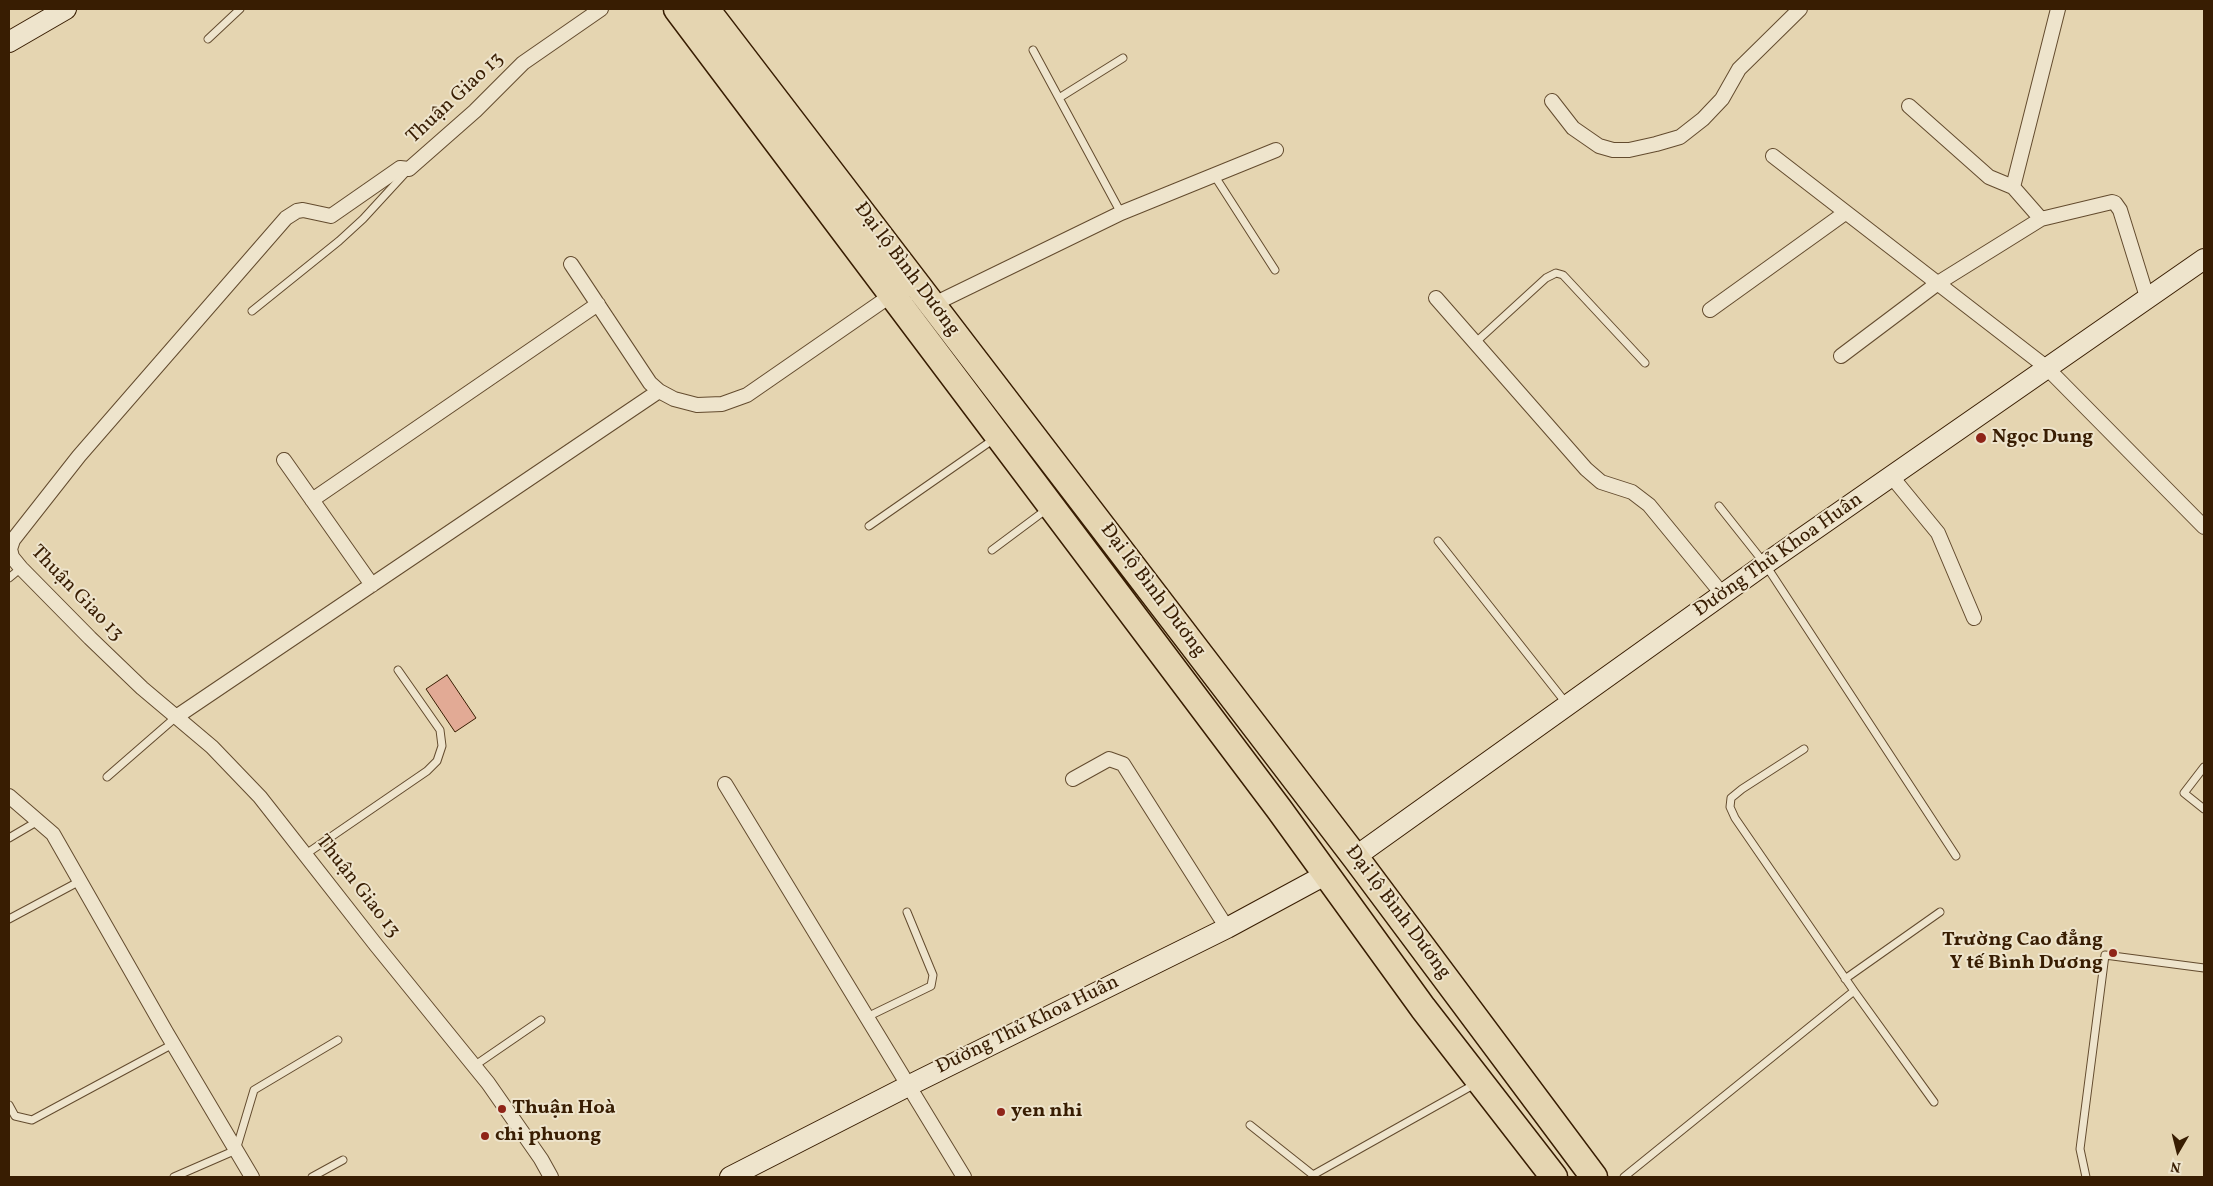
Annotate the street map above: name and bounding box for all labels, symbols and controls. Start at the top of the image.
street label: Thuận Giao 13 [403,48,509,150]
street label: Đại lộ Bình Dương [848,198,964,342]
place label: Ngọc Dung [1992,426,2093,450]
marker: Ngọc Dung [1974,431,1988,445]
street label: Đường Thủ Khoa Huân [1690,489,1868,623]
street label: Đại lộ Bình Dương [1094,519,1210,663]
street label: Thuận Giao 13 [24,541,128,647]
street label: Thuận Giao 13 [309,831,405,943]
street label: Đại lộ Bình Dương [1339,841,1455,985]
place label: Trường Cao đẳng Y tế Bình Dương [1942,929,2103,976]
marker: Trường Cao đẳng Y tế Bình Dương [2107,947,2119,959]
street label: Đường Thủ Khoa Huân [933,971,1123,1081]
place label: Thuận Hoà [512,1097,616,1121]
place label: yen nhi [1011,1100,1083,1124]
marker: Thuận Hoà [496,1103,508,1115]
marker: yen nhi [995,1106,1007,1118]
place label: chi phuong [495,1124,601,1148]
north arrow [2153,1126,2203,1176]
marker: chi phuong [479,1130,491,1142]
text: N [2169,1156,2182,1176]

